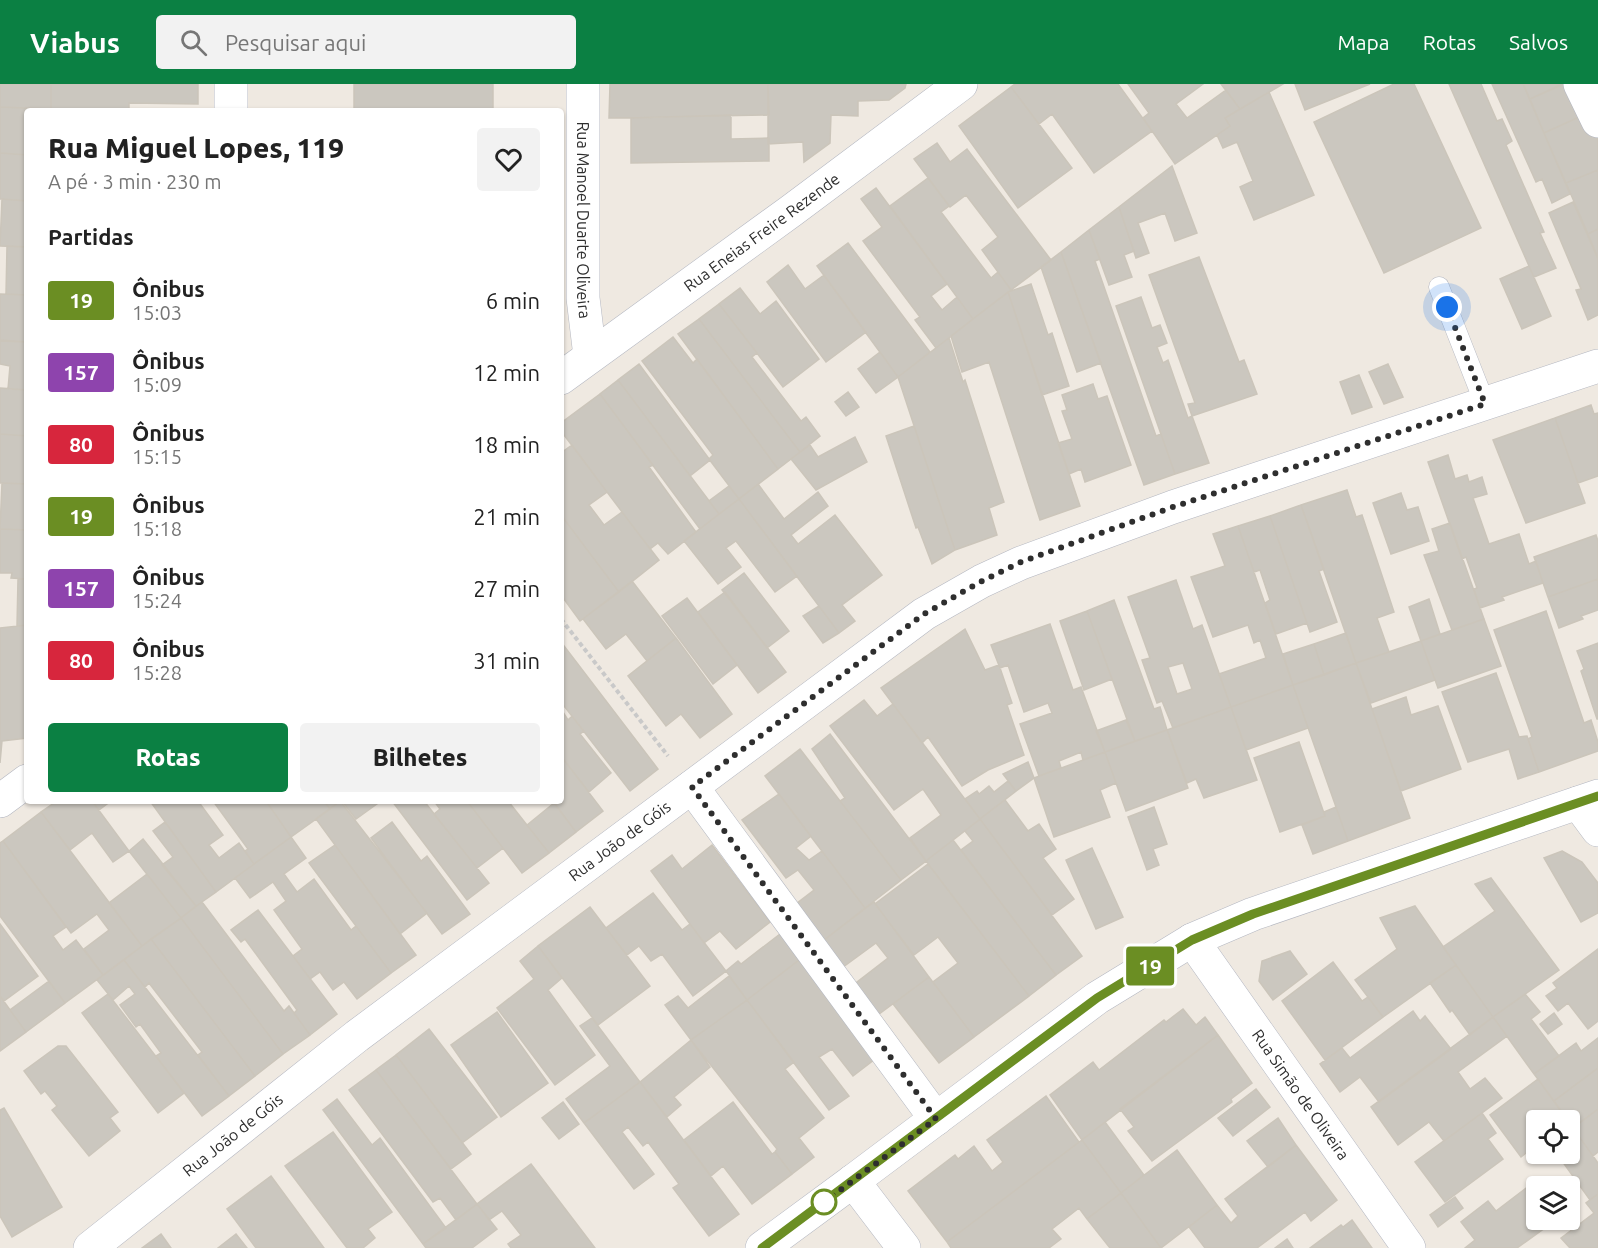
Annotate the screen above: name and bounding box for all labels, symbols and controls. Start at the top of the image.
search box [156,15,576,69]
icon: search [177,26,210,59]
text: Viabus [30,27,120,58]
text: Pesquisar aqui [225,30,366,55]
text: Mapa [1338,30,1390,54]
text: Rotas [1423,30,1476,54]
text: Salvos [1509,30,1568,54]
street label: Rua Manoel Duarte Oliveira [574,121,594,320]
button: heart [477,128,540,191]
text: Rua Miguel Lopes, 119 [48,132,344,163]
street label: Rua Eneias Freire Rezende [680,169,843,295]
text: A pé · 3 min · 230 m [48,170,222,193]
text: Partidas [48,224,134,249]
text: Ônibus [132,276,205,301]
text: 19 [69,288,93,312]
text: 6 min [486,288,540,313]
your location [1432,292,1462,322]
text: 15:03 [132,301,182,324]
text: Ônibus [132,348,205,373]
text: 157 [63,360,99,384]
text: 12 min [473,360,540,385]
text: 15:09 [132,373,182,396]
text: Ônibus [132,420,205,445]
text: 80 [69,432,93,456]
text: 18 min [473,432,540,457]
text: 15:15 [132,445,182,468]
text: Ônibus [132,492,205,517]
text: 19 [69,504,93,528]
text: 21 min [473,504,540,529]
text: 15:18 [132,517,182,540]
text: Ônibus [132,564,205,589]
text: 157 [63,576,99,600]
text: 27 min [473,576,540,601]
text: 15:24 [132,589,182,612]
text: Ônibus [132,636,205,661]
text: 80 [69,648,93,672]
text: 31 min [473,648,540,673]
text: 15:28 [132,661,182,684]
button: Rotas [48,723,288,792]
button: Bilhetes [300,723,540,792]
street label: Rua João de Góis [565,797,674,884]
line badge: 19 [1123,946,1177,986]
text: 19 [1138,954,1162,978]
street label: Rua Simão de Oliveira [1249,1026,1353,1163]
street label: Rua João de Góis [179,1090,286,1180]
map controls [1526,1110,1580,1230]
button: locate [1526,1110,1580,1164]
button: layers [1526,1176,1580,1230]
unlabelled marker [811,1189,837,1215]

